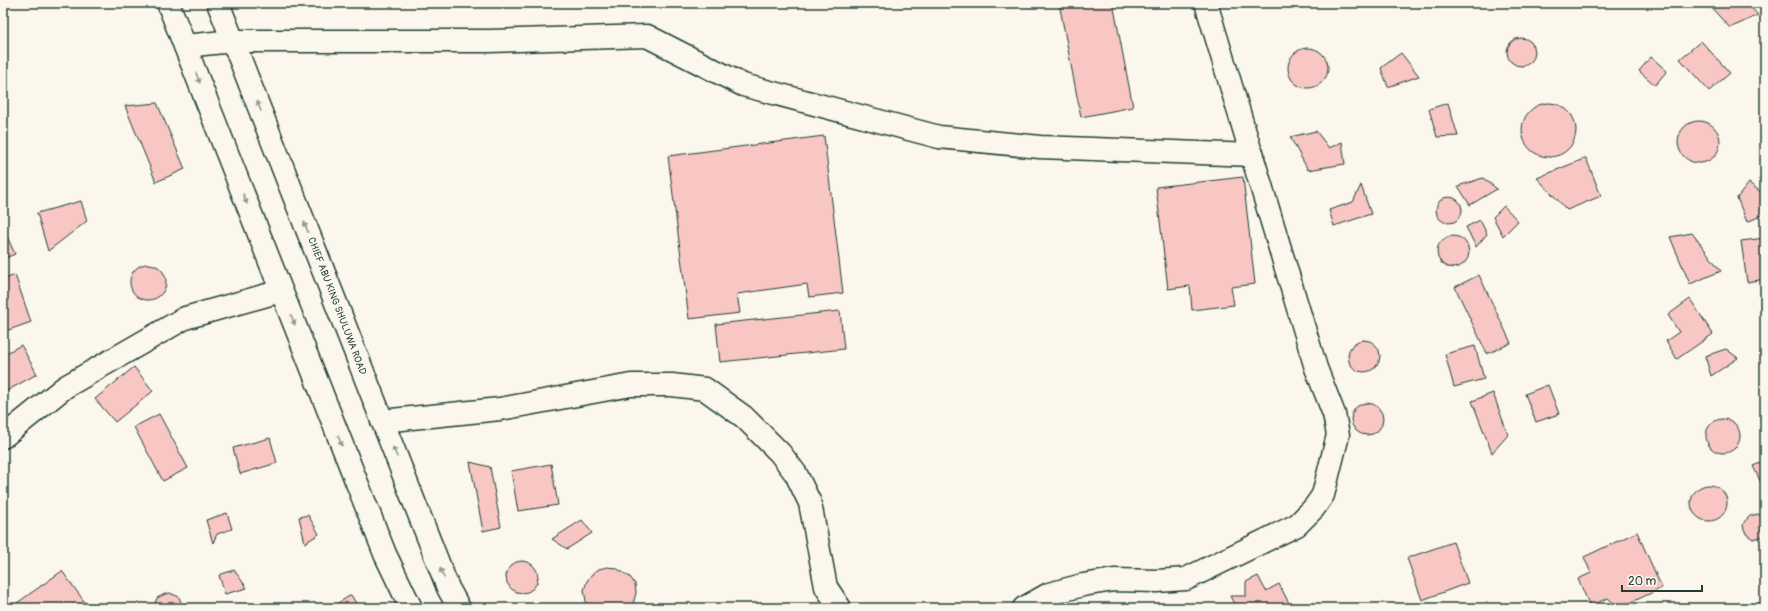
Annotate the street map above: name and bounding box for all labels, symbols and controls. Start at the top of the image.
one-way arrow [195,73,201,85]
one-way arrow [255,99,261,111]
one-way arrow [243,194,249,206]
one-way arrow [303,220,309,232]
street label: CHIEF ABU KING SHULUWA ROAD [305,236,369,376]
one-way arrow [290,315,296,327]
one-way arrow [338,436,344,448]
one-way arrow [391,445,397,457]
one-way arrow [439,566,445,578]
scale bar [1622,567,1702,593]
text: 20 m [1628,574,1657,589]

